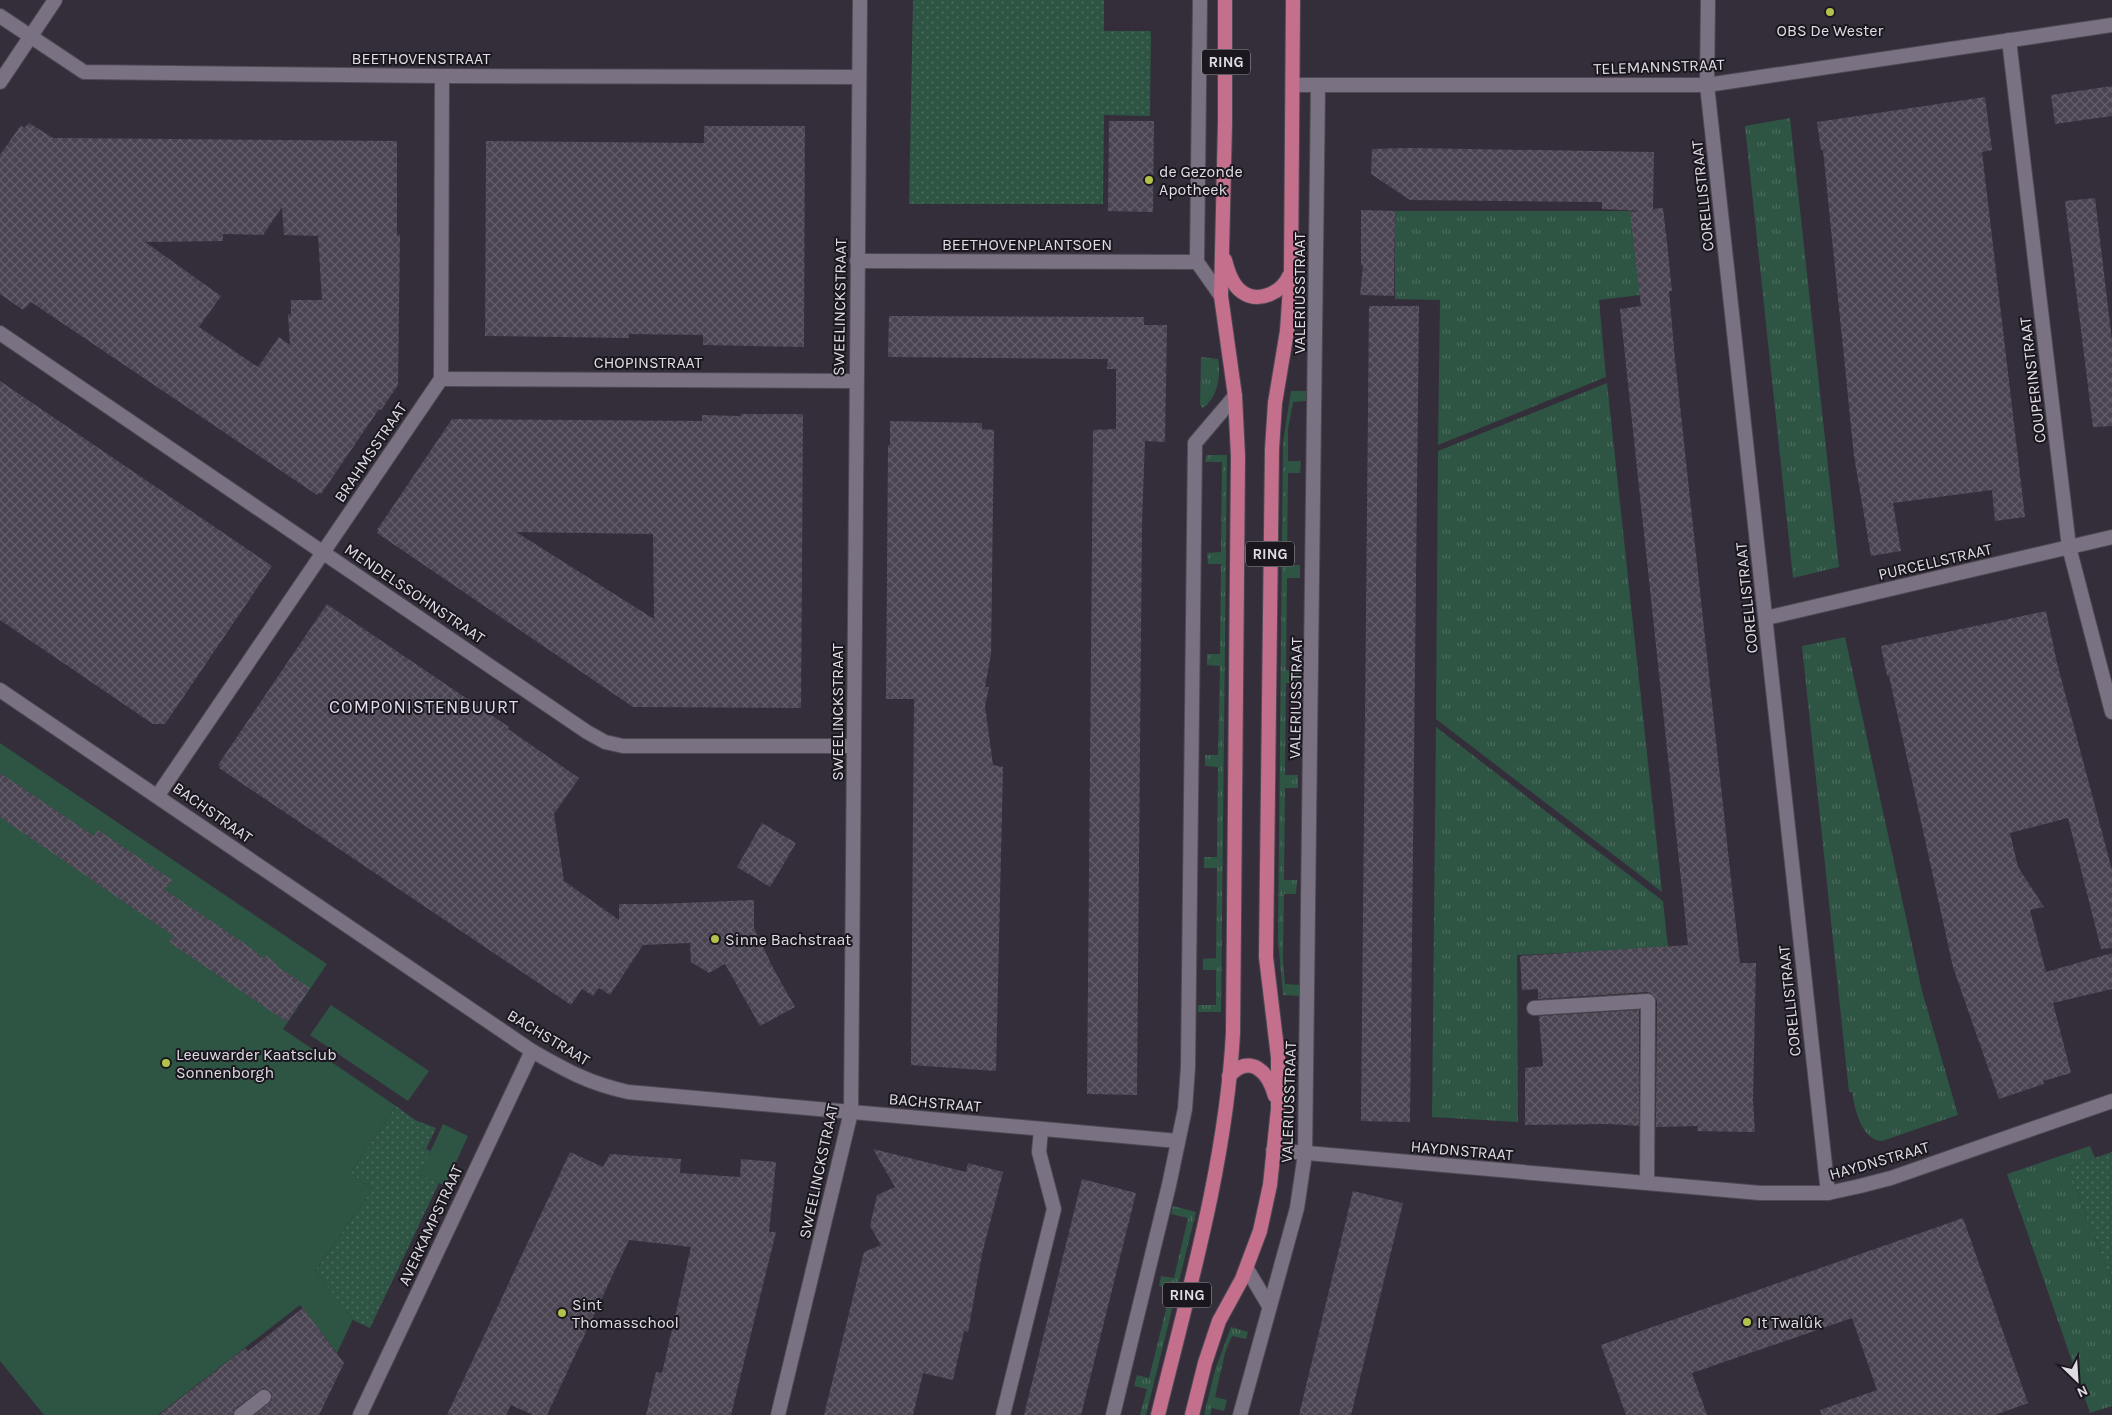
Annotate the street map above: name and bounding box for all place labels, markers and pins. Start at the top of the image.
marker: OBS De Wester [1824,6,1836,18]
place label: OBS De Wester [1777,21,1884,40]
place label: de Gezonde Apotheek [1159,162,1243,199]
marker: de Gezonde Apotheek [1143,174,1155,186]
place label: Sinne Bachstraat [725,930,851,949]
marker: Sinne Bachstraat [709,933,721,945]
place label: Leeuwarder Kaatsclub Sonnenborgh [176,1045,337,1082]
marker: Leeuwarder Kaatsclub Sonnenborgh [160,1057,172,1069]
place label: Sint Thomasschool [572,1295,679,1332]
marker: Sint Thomasschool [556,1307,568,1319]
place label: It Twalûk [1757,1313,1823,1332]
marker: It Twalûk [1741,1316,1753,1328]

